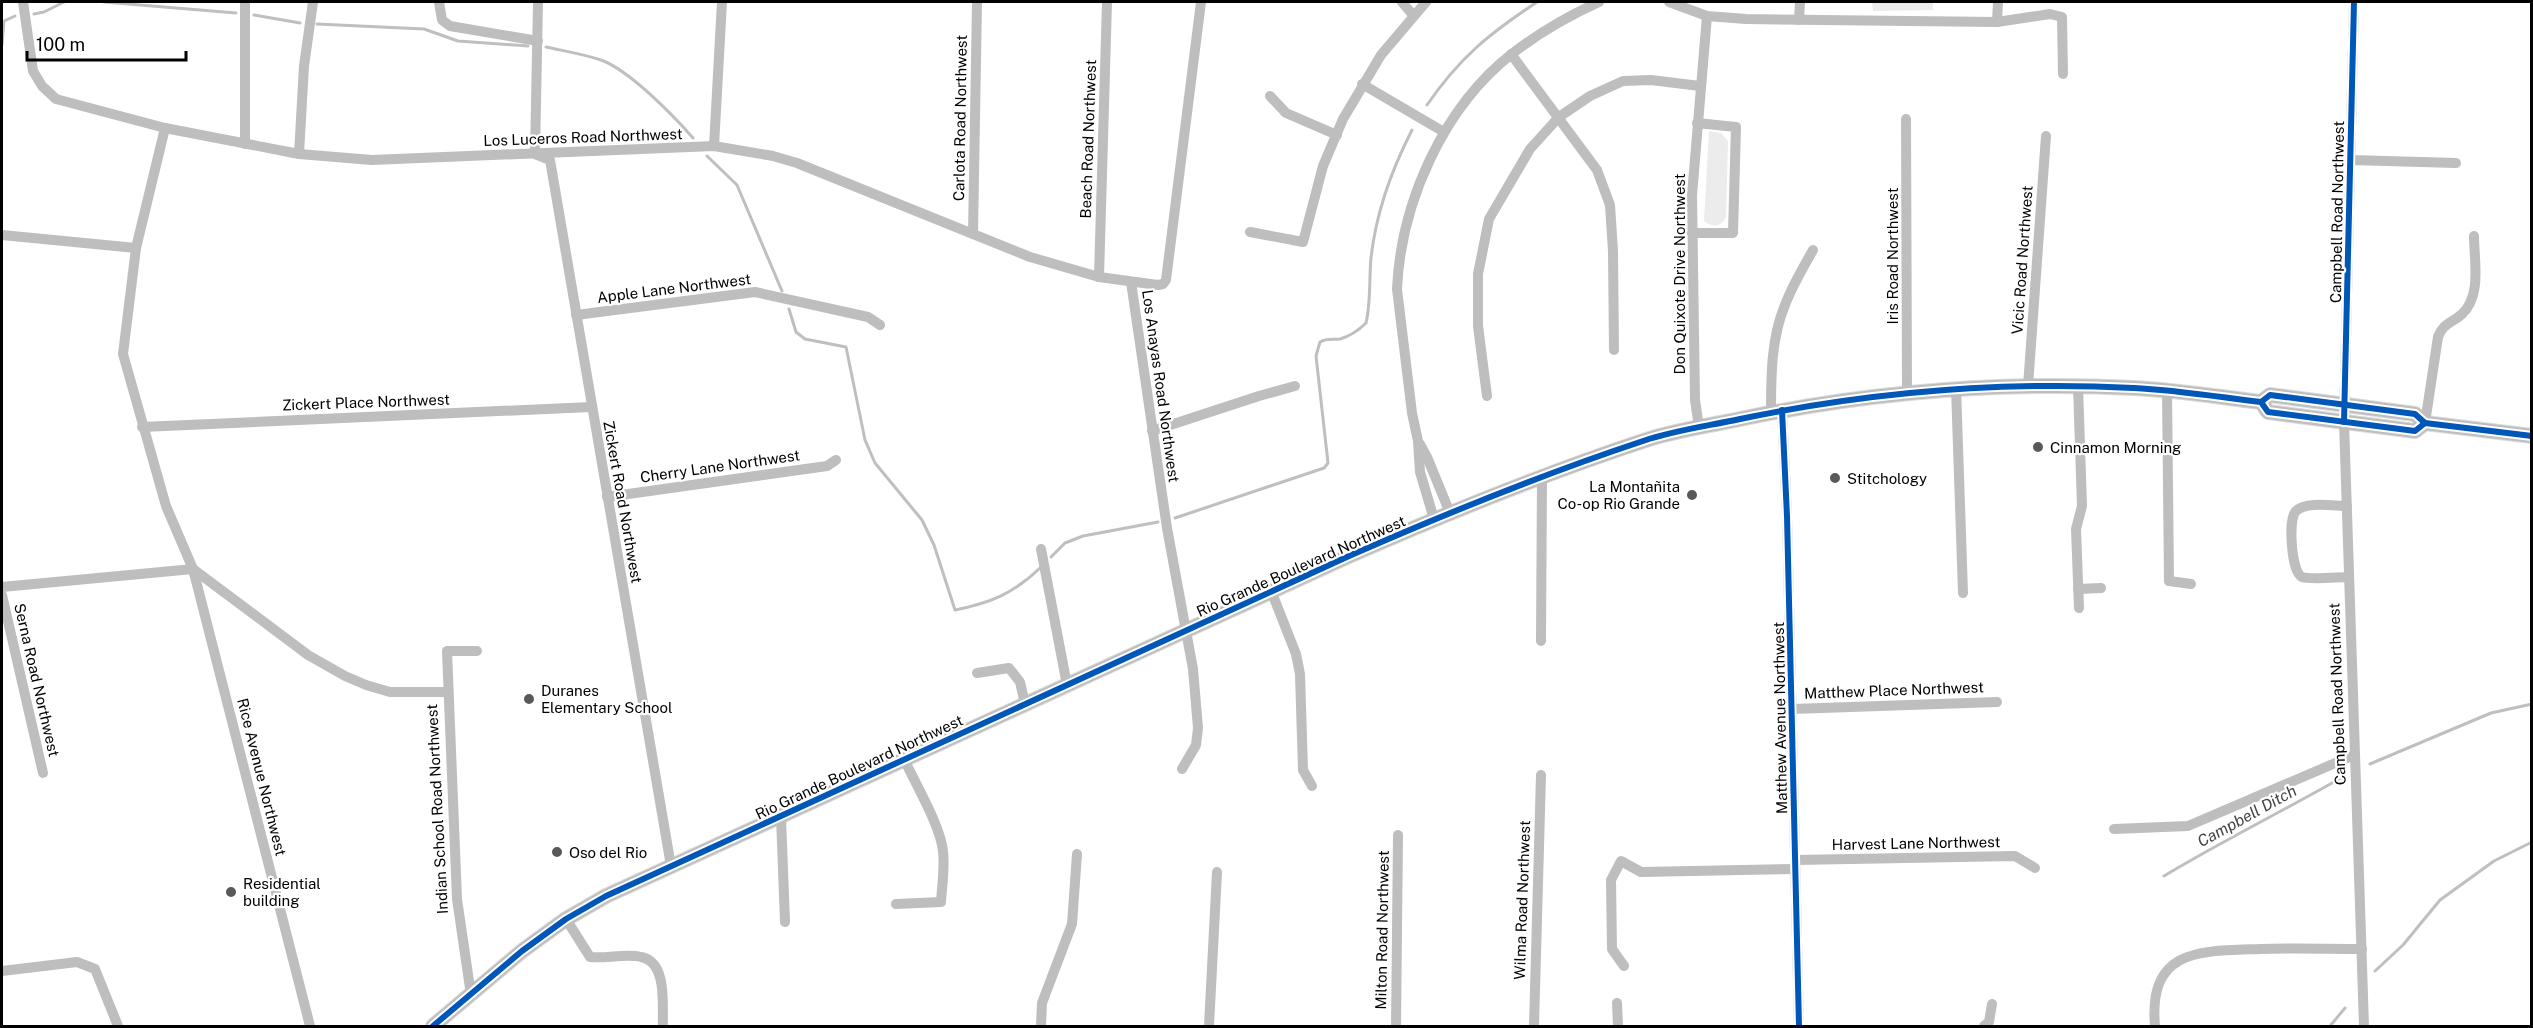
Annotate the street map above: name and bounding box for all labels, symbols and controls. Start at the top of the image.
scale bar [27,24,186,62]
text: 100 m [36,34,85,55]
street label: Carlota Road Northwest [950,35,970,201]
street label: Beach Road Northwest [1077,59,1099,219]
street label: Campbell Road Northwest [2327,121,2347,303]
street label: Los Luceros Road Northwest [483,125,683,149]
street label: Don Quixote Drive Northwest [1671,173,1688,375]
street label: Vicic Road Northwest [2008,185,2036,335]
street label: Iris Road Northwest [1884,187,1901,325]
street label: Apple Lane Northwest [596,270,752,306]
street label: Los Anayas Road Northwest [1139,288,1183,484]
street label: Zickert Place Northwest [282,391,450,413]
street label: Zickert Road Northwest [600,419,646,585]
place label: Cinnamon Morning [2050,439,2181,456]
marker: Cinnamon Morning [2031,440,2045,454]
street label: Cherry Lane Northwest [639,446,801,486]
place label: Stitchology [1847,470,1927,487]
marker: Stitchology [1828,471,1842,485]
place label: La Montañita Co-op Rio Grande [1558,478,1680,512]
marker: La Montañita Co-op Rio Grande [1685,488,1699,502]
street label: Rio Grande Boulevard Northwest [1194,512,1408,620]
street label: Serna Road Northwest [11,602,63,759]
street label: Campbell Road Northwest [2325,602,2349,785]
street label: Matthew Avenue Northwest [1770,622,1790,814]
street label: Matthew Place Northwest [1804,678,1984,702]
place label: Duranes Elementary School [541,682,673,716]
marker: Duranes Elementary School [522,692,536,706]
street label: Rice Avenue Northwest [234,696,290,858]
street label: Indian School Road Northwest [423,703,451,914]
street label: Rio Grande Boulevard Northwest [753,711,966,823]
water label: Campbell Ditch [2194,781,2300,851]
street label: Wilma Road Northwest [1511,820,1533,980]
street label: Harvest Lane Northwest [1831,833,2001,853]
place label: Oso del Rio [569,844,647,861]
marker: Oso del Rio [550,845,564,859]
street label: Milton Road Northwest [1372,850,1392,1010]
place label: Residential building [243,875,321,909]
marker: Residential building [224,885,238,899]

